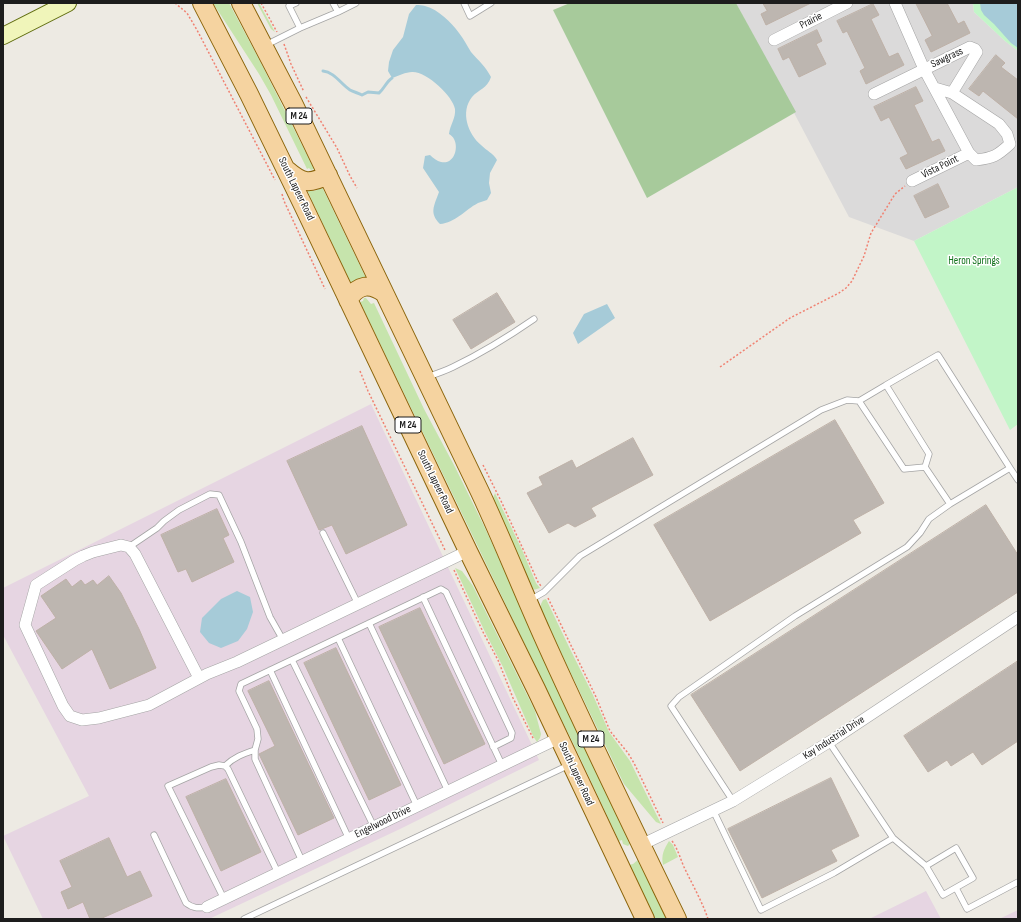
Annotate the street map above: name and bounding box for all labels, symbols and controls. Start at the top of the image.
street label: Prairie [798,10,824,32]
street label: Sawgrass [929,45,965,71]
road number: M 24 [286,108,312,124]
street label: Vista Point [919,152,961,182]
street label: South Lapeer Road [275,155,317,223]
park label: Heron Springs [948,254,1000,268]
road number: M 24 [395,417,421,433]
street label: South Lapeer Road [414,448,456,516]
street label: Kay Industrial Drive [801,713,867,763]
road number: M 24 [578,731,604,747]
street label: South Lapeer Road [556,740,596,808]
street label: Engelwood Drive [353,803,413,841]

